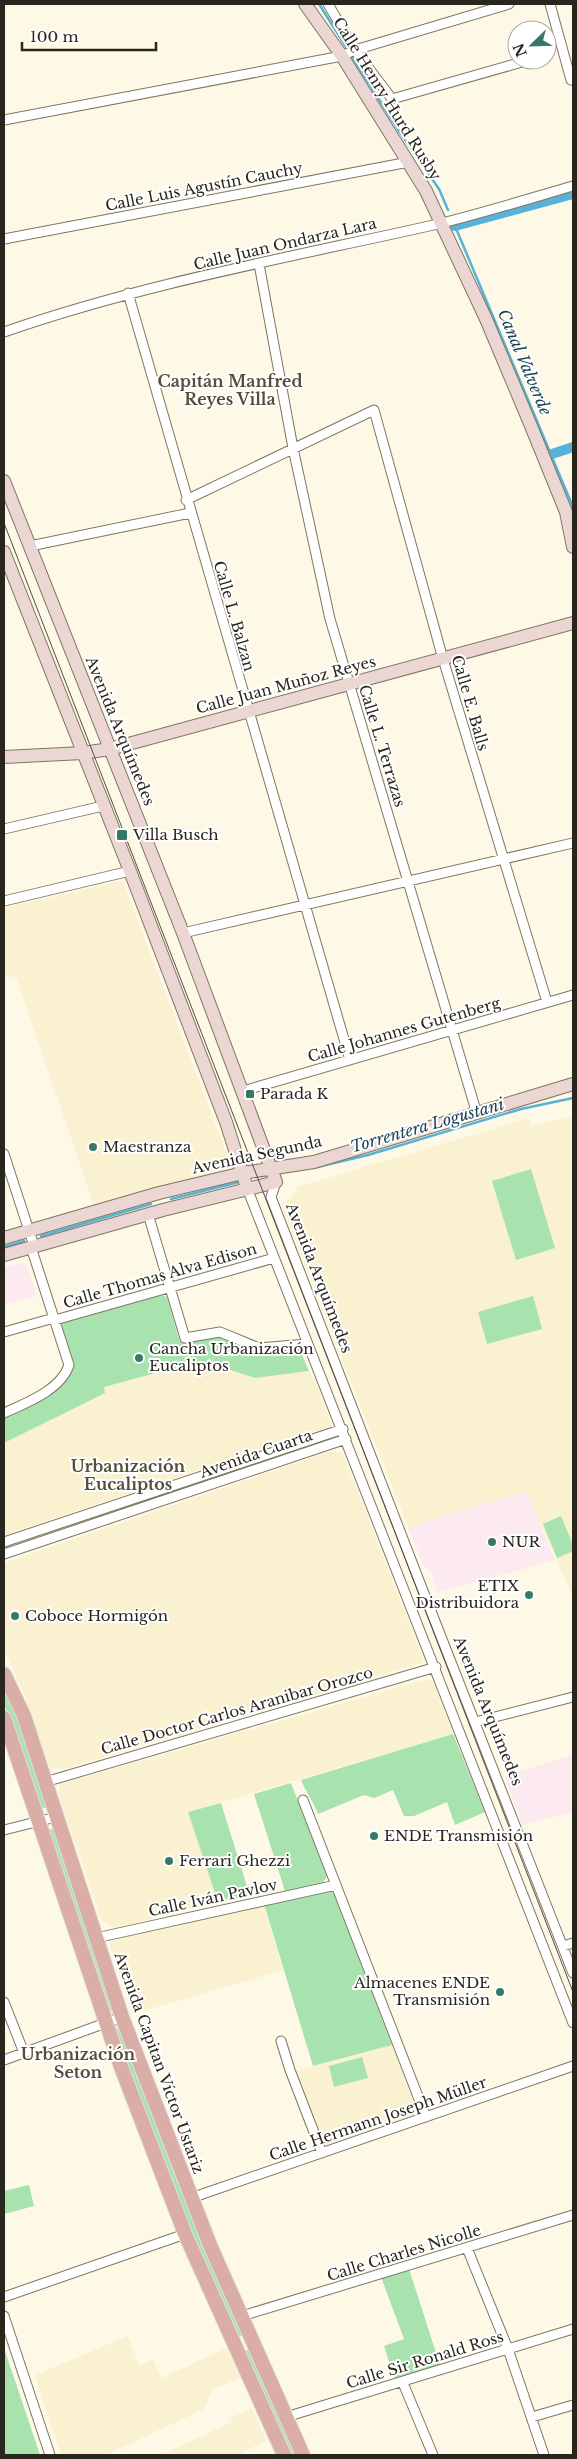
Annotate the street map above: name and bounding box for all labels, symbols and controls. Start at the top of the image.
street label: Calle Henry Hurd Rusby [329,14,446,184]
scale bar [22,20,156,52]
north arrow [507,20,557,70]
text: 100 m [30,27,79,46]
text: N [509,41,531,60]
street label: Calle Luis Agustín Cauchy [104,158,305,215]
street label: Calle Juan Ondarza Lara [192,213,379,274]
water label: Canal Valverde [494,306,557,419]
district label: Capitán Manfred Reyes Villa [157,371,303,409]
street label: Calle L. Balzan [210,559,259,673]
street label: Calle Juan Muñoz Reyes [194,651,378,718]
street label: Avenida Arquímedes [81,652,159,808]
street label: Calle E. Balls [448,653,493,753]
street label: Calle L. Terrazas [355,682,410,809]
place label: Villa Busch [132,825,219,844]
marker: Villa Busch [115,828,129,842]
street label: Calle Johannes Gutenberg [305,993,503,1066]
place label: Parada K [260,1084,328,1103]
marker: Parada K [244,1088,256,1100]
water label: Torrentera Logustani [348,1093,507,1156]
street label: Avenida Segunda [189,1131,324,1178]
place label: Maestranza [103,1137,192,1156]
marker: Maestranza [87,1141,99,1153]
street label: Avenida Arquímedes [282,1199,357,1356]
street label: Calle Thomas Alva Edison [61,1239,259,1312]
place label: Cancha Urbanización Eucaliptos [149,1339,314,1375]
marker: Cancha Urbanización Eucaliptos [133,1352,145,1364]
street label: Avenida Cuarta [196,1425,315,1482]
district label: Urbanización Eucaliptos [71,1456,185,1494]
place label: NUR [502,1532,541,1551]
marker: NUR [486,1536,498,1548]
place label: ETIX Distribuidora [415,1576,520,1612]
marker: ETIX Distribuidora [523,1589,535,1601]
place label: Coboce Hormigón [25,1606,168,1625]
marker: Coboce Hormigón [9,1610,21,1622]
street label: Avenida Arquímedes [449,1632,527,1788]
street label: Calle Doctor Carlos Aranibar Orozco [99,1662,375,1759]
place label: ENDE Transmisión [384,1826,533,1845]
marker: ENDE Transmisión [368,1830,380,1842]
place label: Ferrari Ghezzi [179,1851,290,1870]
marker: Ferrari Ghezzi [163,1855,175,1867]
street label: Calle Iván Pavlov [147,1875,279,1920]
street label: Avenida Capitan Víctor Ustariz [110,1948,209,2176]
place label: Almacenes ENDE Transmisión [353,1973,490,2009]
marker: Almacenes ENDE Transmisión [494,1986,506,1998]
district label: Urbanización Seton [21,2044,135,2082]
street label: Calle Hermann Joseph Müller [267,2072,490,2165]
street label: Calle Charles Nicolle [325,2220,483,2285]
street label: Calle Sir Ronald Ross [344,2326,506,2392]

